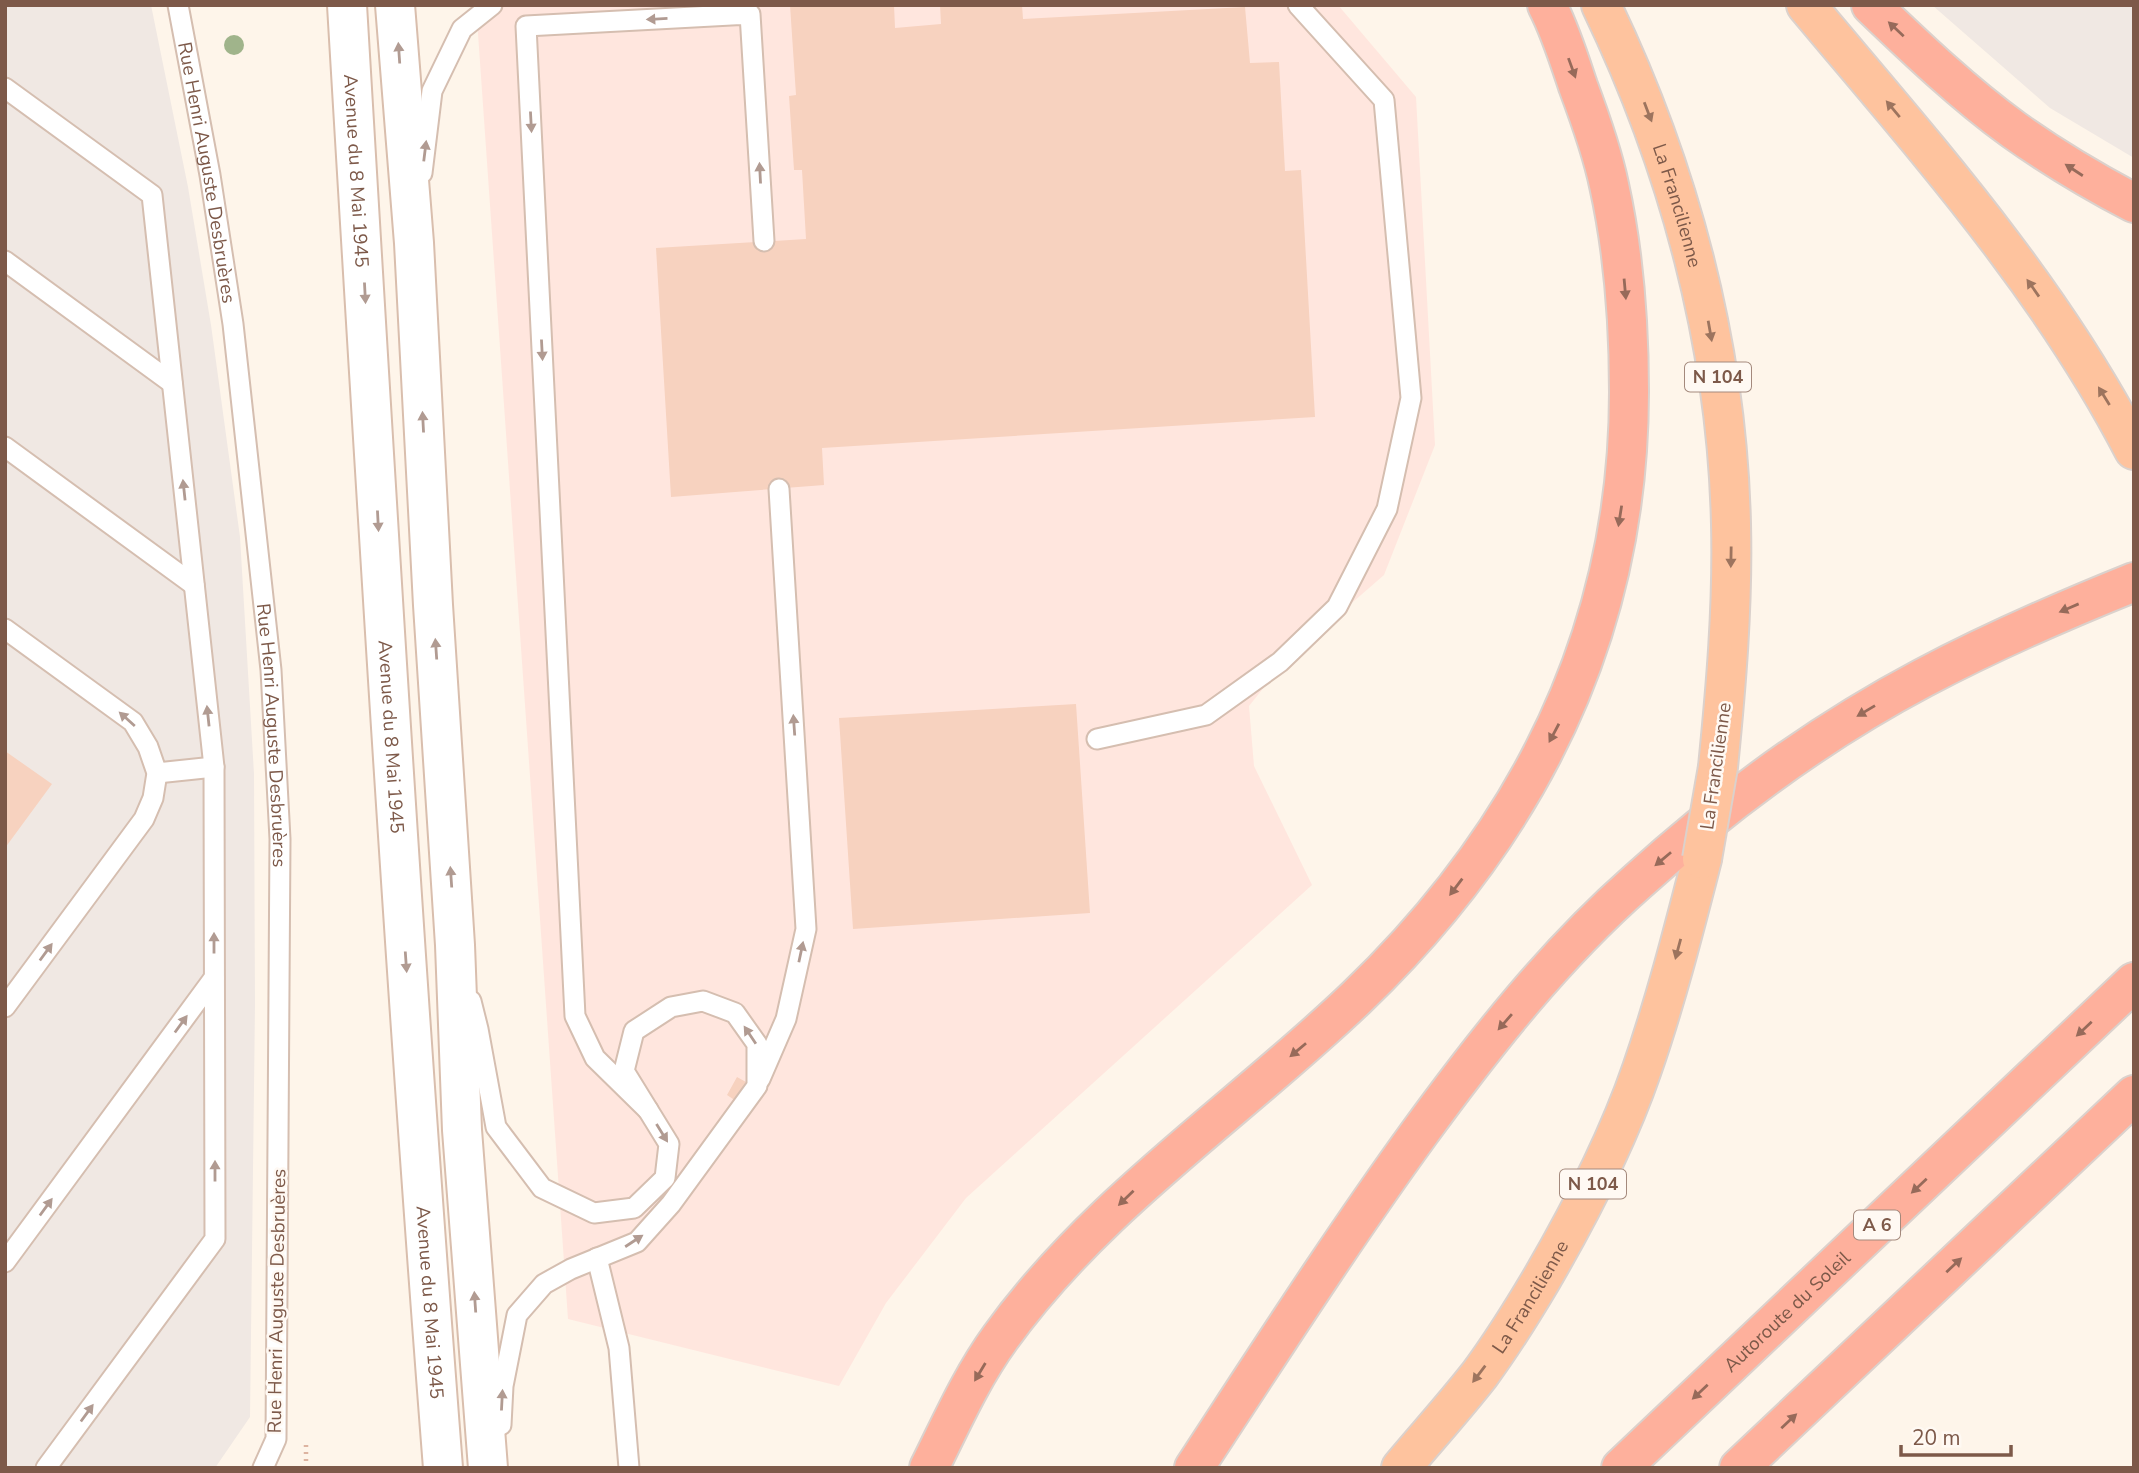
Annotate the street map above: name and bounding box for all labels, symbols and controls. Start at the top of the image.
one-way arrow [646,14,668,25]
one-way arrow [1887,21,1905,37]
street label: Rue Henri Auguste Desbruères [171,40,242,305]
one-way arrow [393,42,404,64]
one-way arrow [1567,58,1578,79]
street label: Avenue du 8 Mai 1945 [337,73,375,268]
one-way arrow [1885,100,1900,118]
one-way arrow [1643,102,1654,123]
one-way arrow [526,112,537,134]
one-way arrow [420,140,431,162]
street label: La Francilienne [1646,140,1708,270]
one-way arrow [754,162,765,184]
one-way arrow [2065,163,2084,176]
one-way arrow [1620,278,1631,300]
one-way arrow [2026,279,2040,297]
one-way arrow [359,283,370,305]
one-way arrow [1705,320,1716,342]
one-way arrow [537,339,548,361]
road number: N 104 [1685,362,1751,391]
one-way arrow [2098,386,2111,405]
one-way arrow [418,411,429,433]
one-way arrow [178,479,189,501]
one-way arrow [1614,505,1625,527]
one-way arrow [373,510,384,532]
one-way arrow [1725,546,1736,568]
street label: Rue Henri Auguste Desbruères [250,602,292,867]
one-way arrow [2058,603,2079,614]
one-way arrow [430,638,441,660]
street label: Avenue du 8 Mai 1945 [371,639,410,834]
street label: La Francilienne [1694,701,1738,831]
one-way arrow [203,705,214,727]
one-way arrow [1857,705,1876,718]
one-way arrow [118,711,136,727]
one-way arrow [788,714,799,736]
one-way arrow [1548,723,1560,742]
one-way arrow [1654,851,1672,867]
one-way arrow [445,865,456,887]
one-way arrow [1450,878,1464,896]
one-way arrow [208,932,220,954]
one-way arrow [1673,939,1683,960]
one-way arrow [796,941,807,963]
one-way arrow [38,943,52,961]
one-way arrow [401,951,412,973]
one-way arrow [1497,1013,1512,1031]
one-way arrow [173,1015,187,1033]
one-way arrow [2076,1021,2093,1037]
one-way arrow [743,1026,757,1044]
one-way arrow [1289,1042,1307,1058]
one-way arrow [656,1124,669,1143]
one-way arrow [209,1160,221,1182]
street label: Rue Henri Auguste Desbruères [262,1168,292,1434]
road number: N 104 [1560,1170,1626,1198]
one-way arrow [1911,1177,1928,1193]
one-way arrow [1118,1190,1135,1206]
one-way arrow [38,1198,52,1216]
street label: Avenue du 8 Mai 1945 [409,1205,450,1400]
road number: A 6 [1854,1210,1900,1240]
one-way arrow [625,1234,643,1248]
street label: La Francilienne [1486,1236,1575,1359]
street label: Autoroute du Soleil [1718,1245,1857,1378]
one-way arrow [1945,1257,1962,1273]
one-way arrow [469,1291,480,1313]
one-way arrow [973,1362,986,1381]
one-way arrow [1472,1365,1486,1383]
one-way arrow [1692,1384,1709,1400]
one-way arrow [497,1388,508,1410]
one-way arrow [79,1404,93,1422]
one-way arrow [1780,1413,1797,1429]
scale bar [1901,1414,2011,1458]
text: 20 m [1912,1424,1961,1452]

